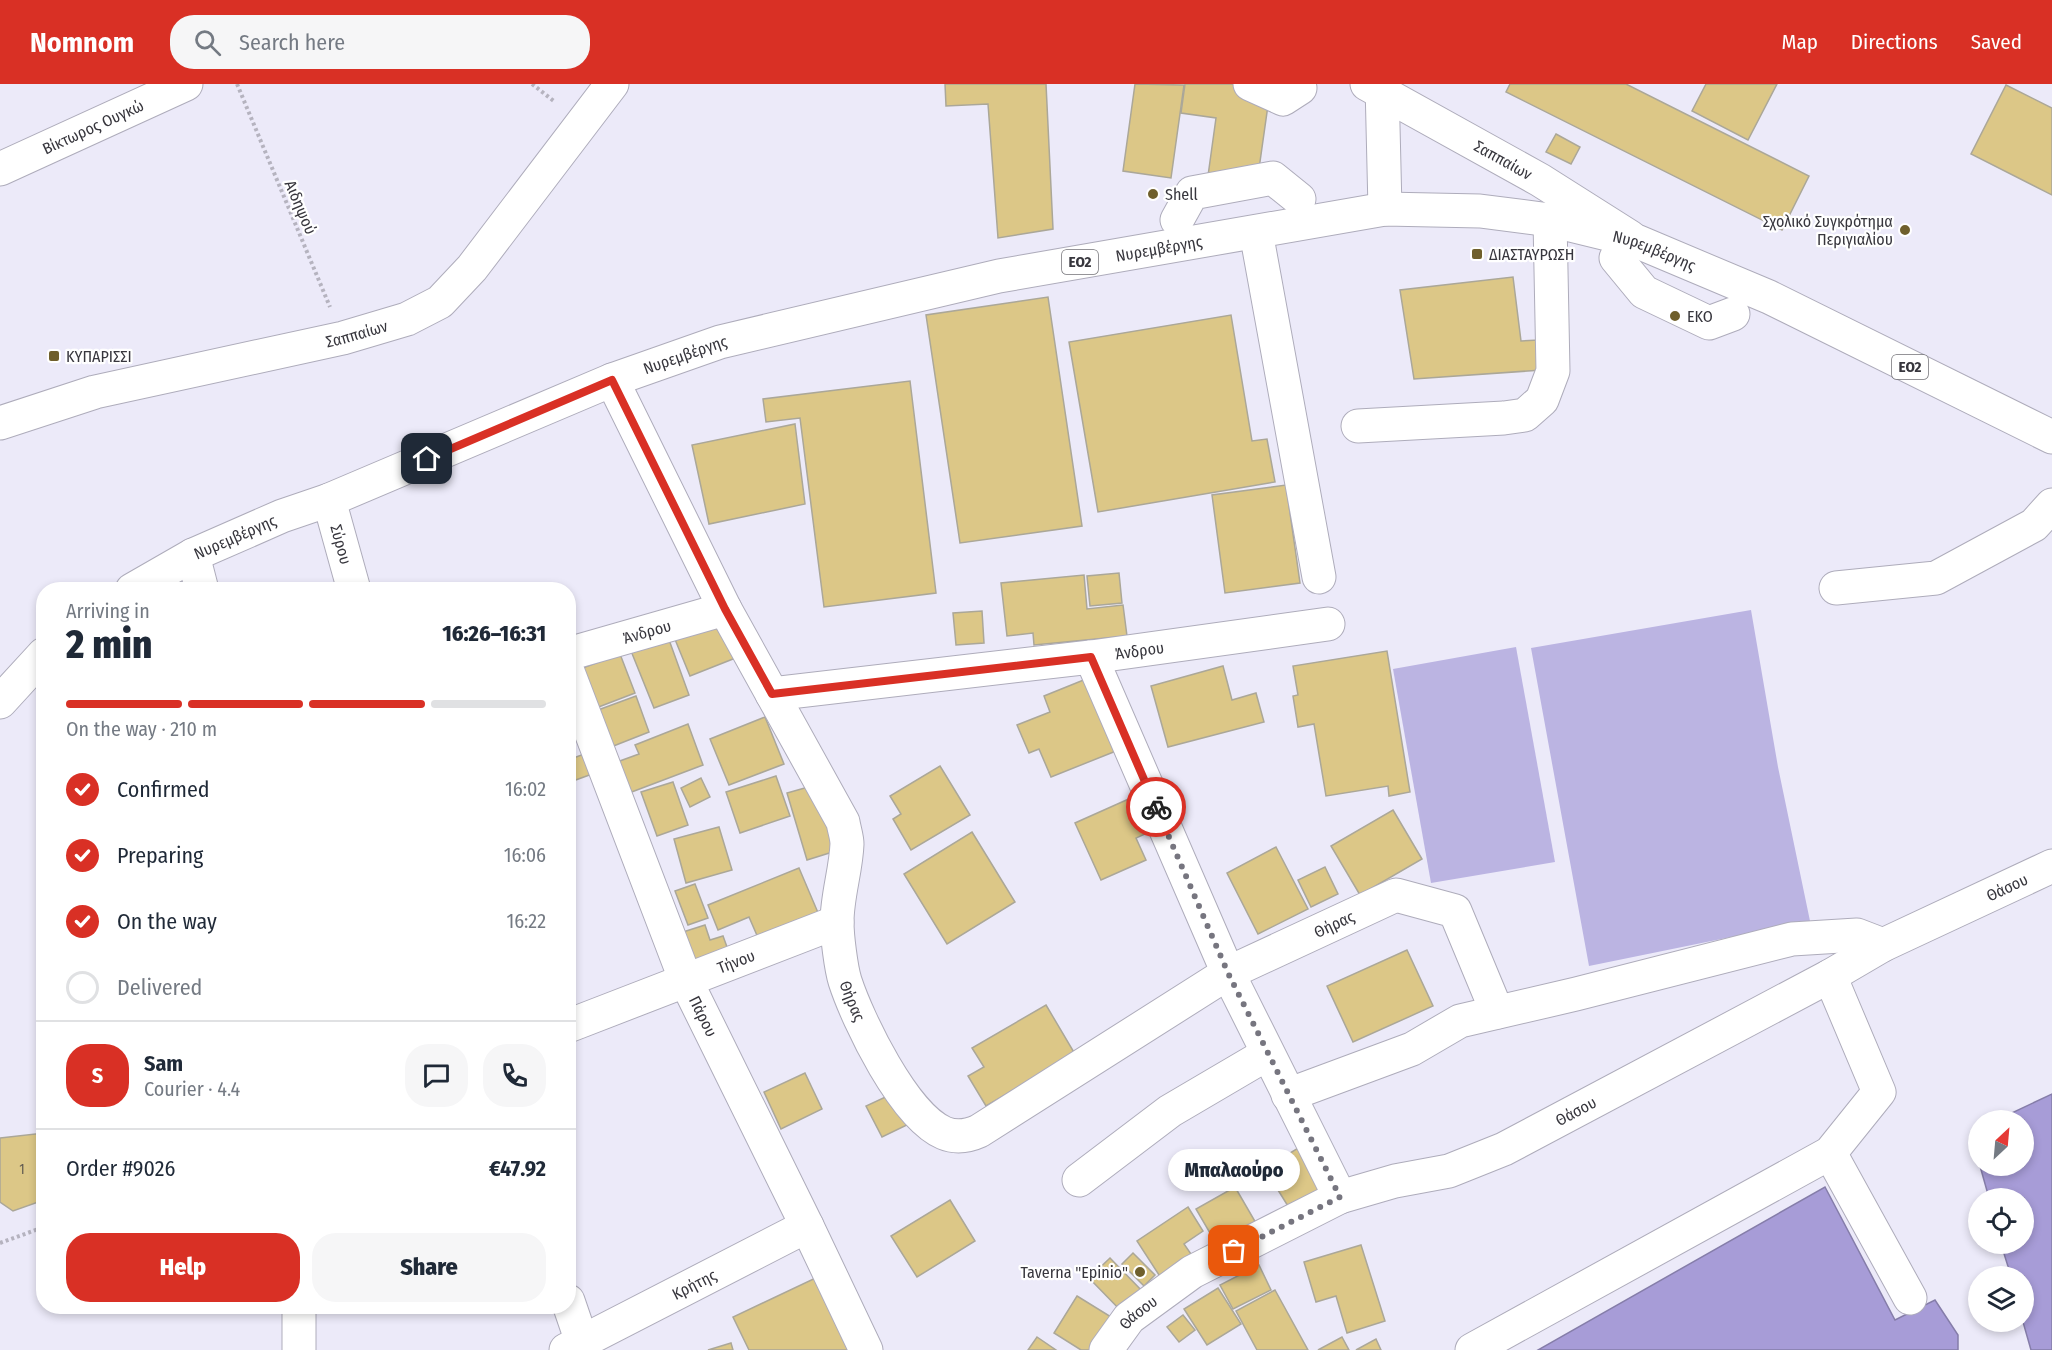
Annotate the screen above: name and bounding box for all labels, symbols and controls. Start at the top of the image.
search box [170,15,590,69]
text: Nomnom [30,26,134,59]
icon: search [191,26,224,59]
text: Search here [239,29,345,56]
text: Map [1781,29,1818,55]
text: Directions [1851,29,1938,55]
text: Saved [1971,29,2022,55]
street label: Βίκτωρος Ουγκώ [39,96,147,158]
street label: Σαππαίων [1471,136,1535,184]
street label: Αιδηψού [281,177,320,237]
place label: Shell [1165,185,1198,204]
marker: Shell [1146,187,1160,201]
place label: Σχολικό Συγκρότημα Περιγιαλίου [1763,212,1893,249]
marker: Σχολικό Συγκρότημα Περιγιαλίου [1898,223,1912,237]
street label: Νυρεμβέργης [1611,227,1699,275]
street label: Νυρεμβέργης [1114,232,1204,266]
place label: ΔΙΑΣΤΑΥΡΩΣΗ [1489,245,1574,264]
marker: ΔΙΑΣΤΑΥΡΩΣΗ [1470,247,1484,261]
road number: ΕΟ2 [1062,250,1098,274]
place label: EKO [1687,307,1713,326]
marker: EKO [1668,309,1682,323]
street label: Σαππαίων [324,316,390,351]
street label: Νυρεμβέργης [641,332,729,378]
place label: ΚΥΠΑΡΙΣΣΙ [66,347,132,366]
marker: ΚΥΠΑΡΙΣΣΙ [47,349,61,363]
road number: ΕΟ2 [1892,355,1928,379]
pin [401,433,452,484]
icon: home [410,442,443,475]
street label: Νυρεμβέργης [191,511,279,563]
street label: Σύρου [326,523,355,566]
text: Arriving in [66,599,150,623]
street label: Άνδρου [621,616,673,648]
text: 16:26–16:31 [442,620,546,647]
text: 2 min [66,622,152,668]
street label: Άνδρου [1114,638,1165,664]
text: On the way · 210 m [66,717,217,741]
icon: check [66,773,99,806]
text: Confirmed [117,776,210,803]
text: 16:02 [505,777,546,801]
courier [1126,777,1186,837]
icon: bike [1140,791,1173,824]
icon: check [66,839,99,872]
text: Preparing [117,842,203,869]
text: 16:06 [504,843,546,867]
street label: Θάσου [1983,870,2031,905]
icon: check [66,905,99,938]
street label: Θήρας [1311,907,1357,942]
text: On the way [117,908,217,935]
text: 16:22 [506,909,546,933]
street label: Τήνου [715,946,758,977]
text: Delivered [117,974,202,1001]
street label: Θήρας [836,978,869,1025]
street label: Πάρου [685,993,721,1040]
button: chat [405,1044,468,1107]
button: phone [483,1044,546,1107]
text: Sam [144,1050,183,1077]
text: S [92,1062,103,1089]
text: Courier · 4.4 [144,1077,240,1101]
street label: Θάσου [1552,1093,1600,1130]
north arrow [1968,1110,2034,1176]
map controls [1968,1110,2034,1332]
callout: Μπαλαούρο [1168,1149,1300,1191]
text: Order #9026 [66,1155,175,1182]
text: €47.92 [489,1155,546,1182]
text: Μπαλαούρο [1184,1158,1284,1182]
house number: 1 [19,1161,25,1178]
button: locate [1968,1188,2034,1254]
pin [1208,1225,1259,1276]
button: Help [66,1233,300,1302]
button: Share [312,1233,546,1302]
icon: bag [1217,1234,1250,1267]
place label: Taverna "Epinio" [1021,1263,1128,1282]
street label: Κρήτης [669,1265,720,1304]
marker: Taverna "Epinio" [1133,1265,1147,1279]
button: layers [1968,1266,2034,1332]
street label: Θάσου [1115,1292,1161,1333]

